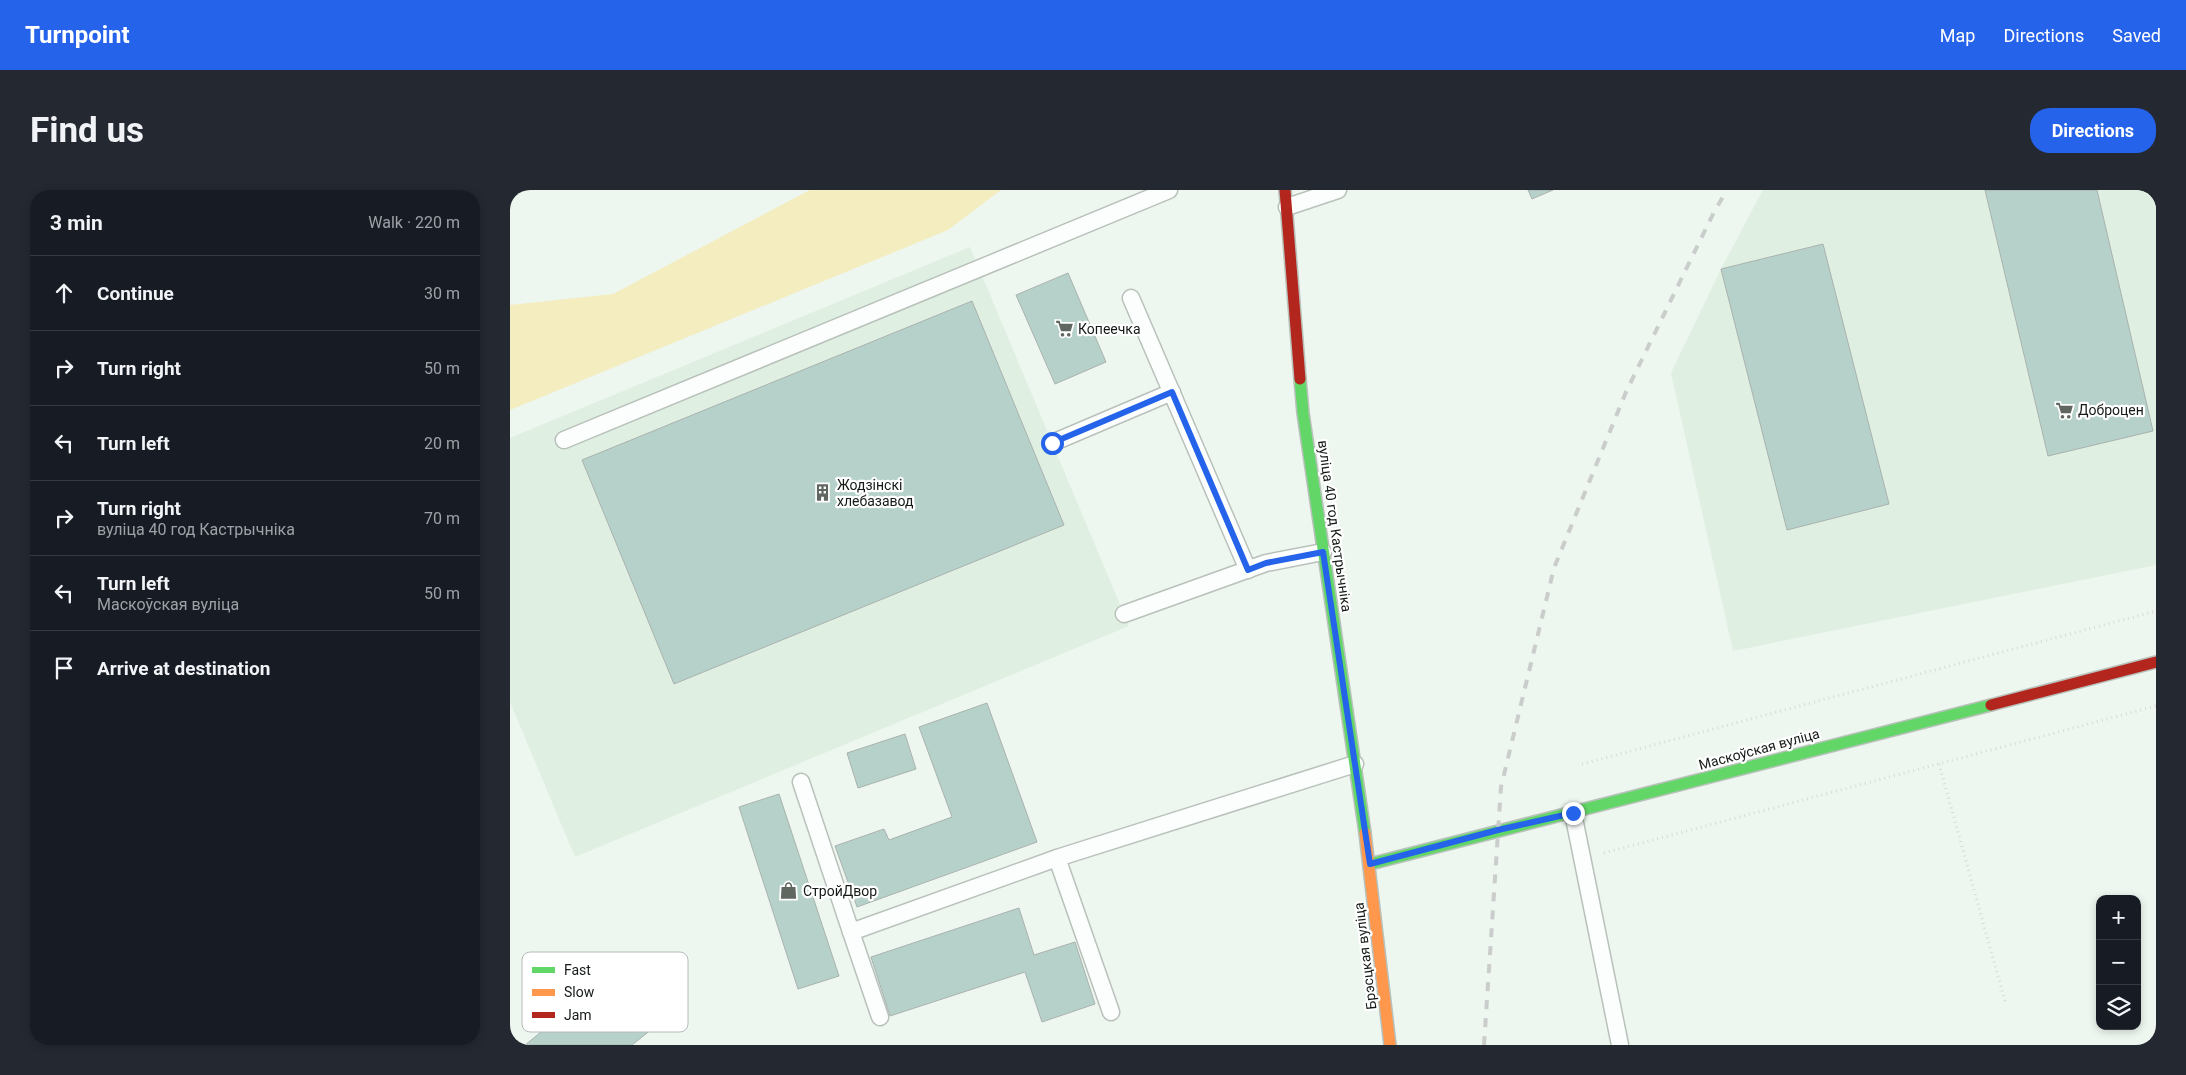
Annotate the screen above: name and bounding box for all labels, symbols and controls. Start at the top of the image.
text: Turnpoint [25,21,130,49]
text: Map [1940,25,1975,46]
text: Directions [2003,25,2084,46]
text: Saved [2112,25,2161,46]
button: Directions [2030,108,2156,153]
text: Find us [30,110,144,151]
text: 3 min [50,211,103,235]
text: Walk · 220 m [368,213,460,232]
icon: ahead [50,279,78,307]
text: Continue [97,282,174,305]
text: 30 m [424,284,460,303]
supermarket icon: Копеечка [1054,319,1074,339]
place label: Копеечка [1078,321,1141,337]
icon: right [50,354,78,382]
text: Turn right [97,357,181,380]
text: 50 m [424,359,460,378]
supermarket icon: Доброцен [2054,400,2074,420]
place label: Доброцен [2078,402,2144,418]
icon: left [50,429,78,457]
text: Turn left [97,432,170,455]
route start [1041,432,1064,455]
text: 20 m [424,434,460,453]
street label: вуліца 40 год Кастрычніка [1315,439,1355,613]
place label: Жодзінскі хлебазавод [837,477,914,509]
building icon: Жодзінскі хлебазавод [813,483,833,503]
text: Turn right [97,497,181,520]
icon: right [50,504,78,532]
text: 70 m [424,509,460,528]
text: вуліца 40 год Кастрычніка [97,520,295,539]
text: Turn left [97,572,170,595]
icon: left [50,579,78,607]
text: 50 m [424,584,460,603]
text: Маскоўская вуліца [97,595,239,614]
icon: arrive [50,654,78,682]
text: Arrive at destination [97,657,270,680]
street label: Маскоўская вуліца [1697,725,1821,773]
route end [1562,802,1585,825]
shop icon: СтройДвор [779,881,799,901]
place label: СтройДвор [803,883,877,899]
map controls [2096,895,2141,1030]
button: + [2096,895,2141,940]
street label: Брэсцкая вуліца [1350,901,1380,1011]
button: − [2096,940,2141,985]
legend [522,952,688,1032]
text: Fast [564,962,591,978]
text: Slow [564,984,595,1000]
button: layers [2096,985,2141,1030]
text: Jam [564,1007,592,1023]

